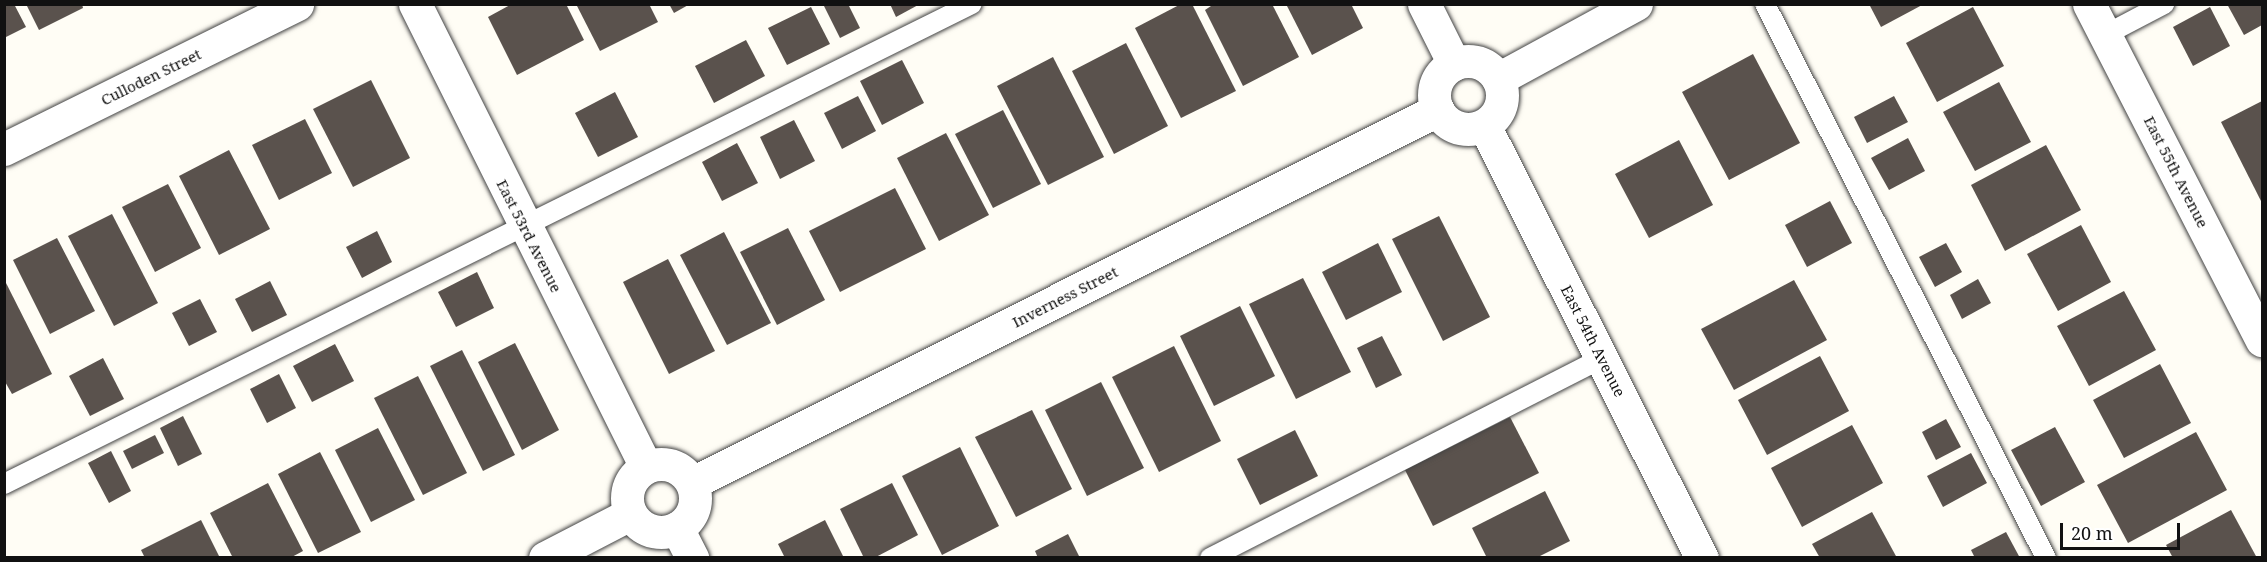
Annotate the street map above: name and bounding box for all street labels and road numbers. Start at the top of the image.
street label: Culloden Street [98,45,204,109]
street label: East 55th Avenue [2140,113,2212,231]
street label: East 53rd Avenue [493,177,565,295]
street label: Inverness Street [1009,263,1121,331]
street label: East 54th Avenue [1557,282,1629,400]

